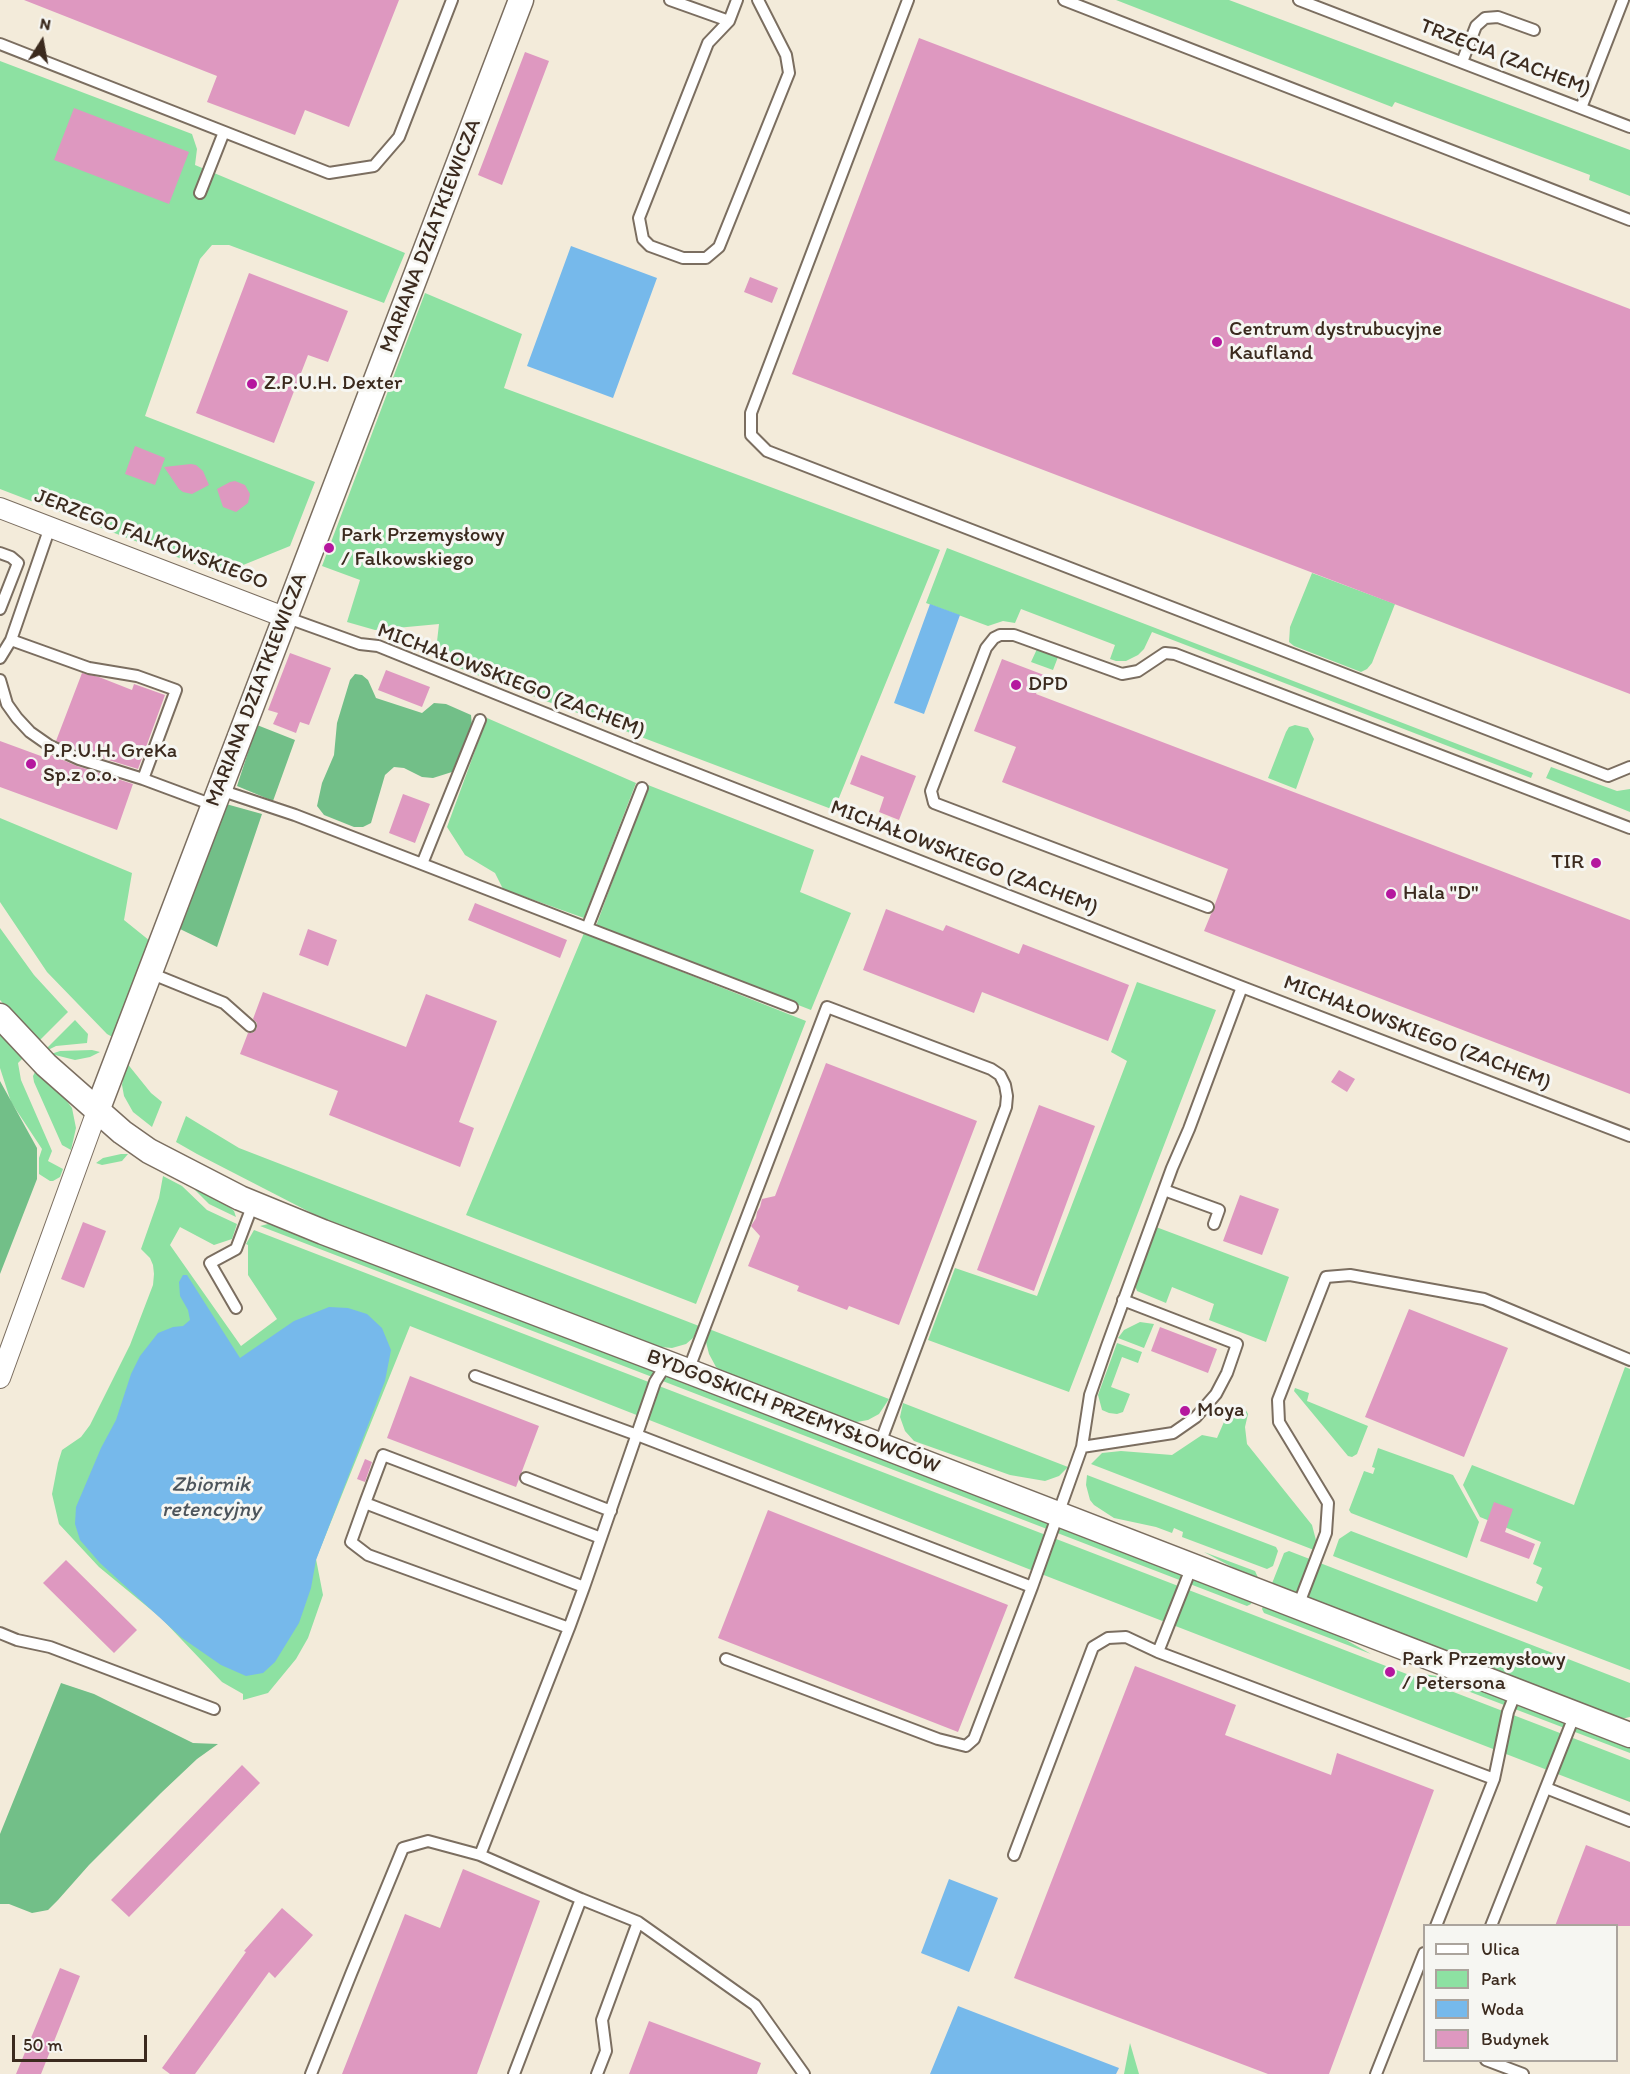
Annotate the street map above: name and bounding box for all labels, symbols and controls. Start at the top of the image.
north arrow [12,12,72,72]
text: N [38,13,53,34]
street label: TRZECIA (ZACHEM) [1416,14,1594,102]
street label: MARIANA DZIATKIEWICZA [375,116,487,356]
place label: Centrum dystrubucyjne Kaufland [1229,317,1442,367]
marker: Centrum dystrubucyjne Kaufland [1210,335,1224,349]
place label: Z.P.U.H. Dexter [264,371,402,397]
marker: Z.P.U.H. Dexter [245,377,259,391]
street label: JERZEGO FALKOWSKIEGO [31,484,271,596]
place label: Park Przemysłowy / Falkowskiego [341,523,505,573]
marker: Park Przemysłowy / Falkowskiego [322,541,336,555]
street label: MARIANA DZIATKIEWICZA [201,570,313,810]
street label: MICHAŁOWSKIEGO (ZACHEM) [374,618,648,744]
place label: DPD [1028,672,1068,698]
marker: DPD [1009,678,1023,692]
place label: P.P.U.H. GreKa Sp.z o.o. [43,739,177,789]
marker: P.P.U.H. GreKa Sp.z o.o. [24,757,38,771]
street label: MICHAŁOWSKIEGO (ZACHEM) [827,795,1101,921]
place label: TIR [1551,850,1584,876]
marker: TIR [1589,856,1603,870]
place label: Hala "D" [1403,881,1479,907]
marker: Hala "D" [1384,887,1398,901]
street label: MICHAŁOWSKIEGO (ZACHEM) [1280,970,1554,1096]
street label: BYDGOSKICH PRZEMYSŁOWCÓW [643,1344,943,1480]
place label: Moya [1197,1398,1244,1424]
marker: Moya [1178,1404,1192,1418]
water label: Zbiornik retencyjny [161,1472,261,1524]
place label: Park Przemysłowy / Petersona [1402,1647,1566,1697]
marker: Park Przemysłowy / Petersona [1383,1665,1397,1679]
legend [1423,1924,1618,2062]
text: Ulica [1481,1938,1520,1960]
text: Park [1481,1968,1516,1990]
text: Woda [1481,1998,1524,2020]
scale bar [15,2023,150,2061]
text: Budynek [1481,2028,1549,2050]
text: 50 m [23,2034,63,2056]

